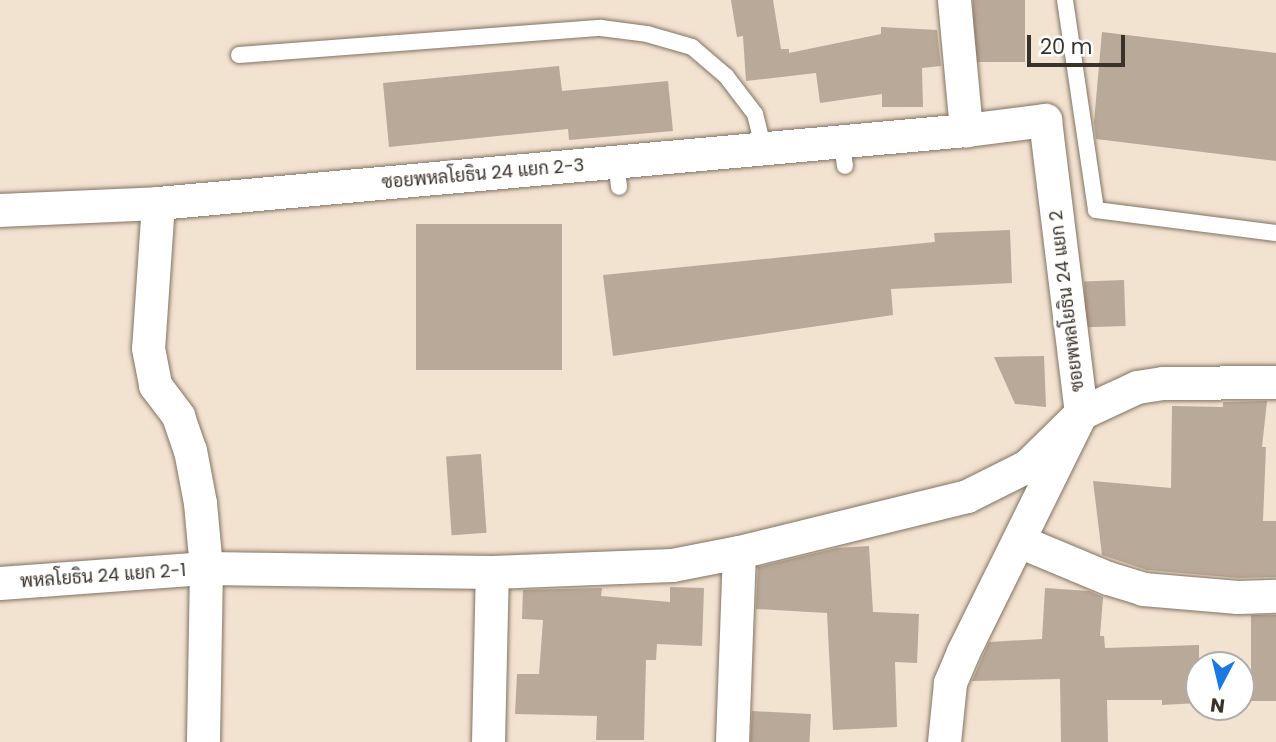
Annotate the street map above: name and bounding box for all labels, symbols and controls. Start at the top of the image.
scale bar [1031,21,1129,65]
text: 20 m [1040,32,1093,61]
street label: ซอยพหลโยธิน 24 แยก 2-3 [381,154,585,194]
street label: ซอยพหลโยธิน 24 แยก 2 [1045,209,1089,393]
street label: พหลโยธิน 24 แยก 2-1 [19,559,187,593]
north arrow [1185,651,1255,721]
text: N [1209,691,1226,720]

